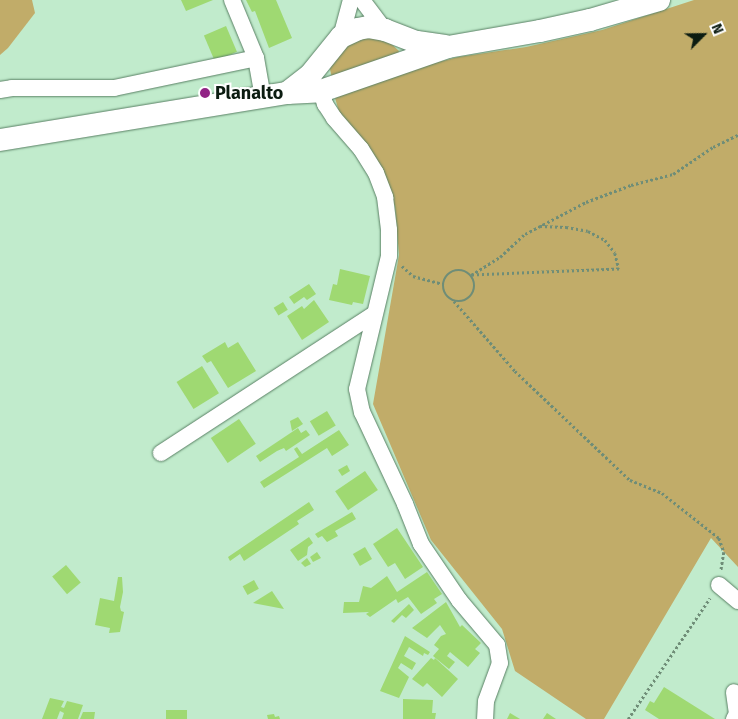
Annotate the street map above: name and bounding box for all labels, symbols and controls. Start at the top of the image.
north arrow [678,10,728,60]
text: N [708,21,727,37]
place label: Planalto [215,82,283,104]
marker: Planalto [199,87,211,99]

